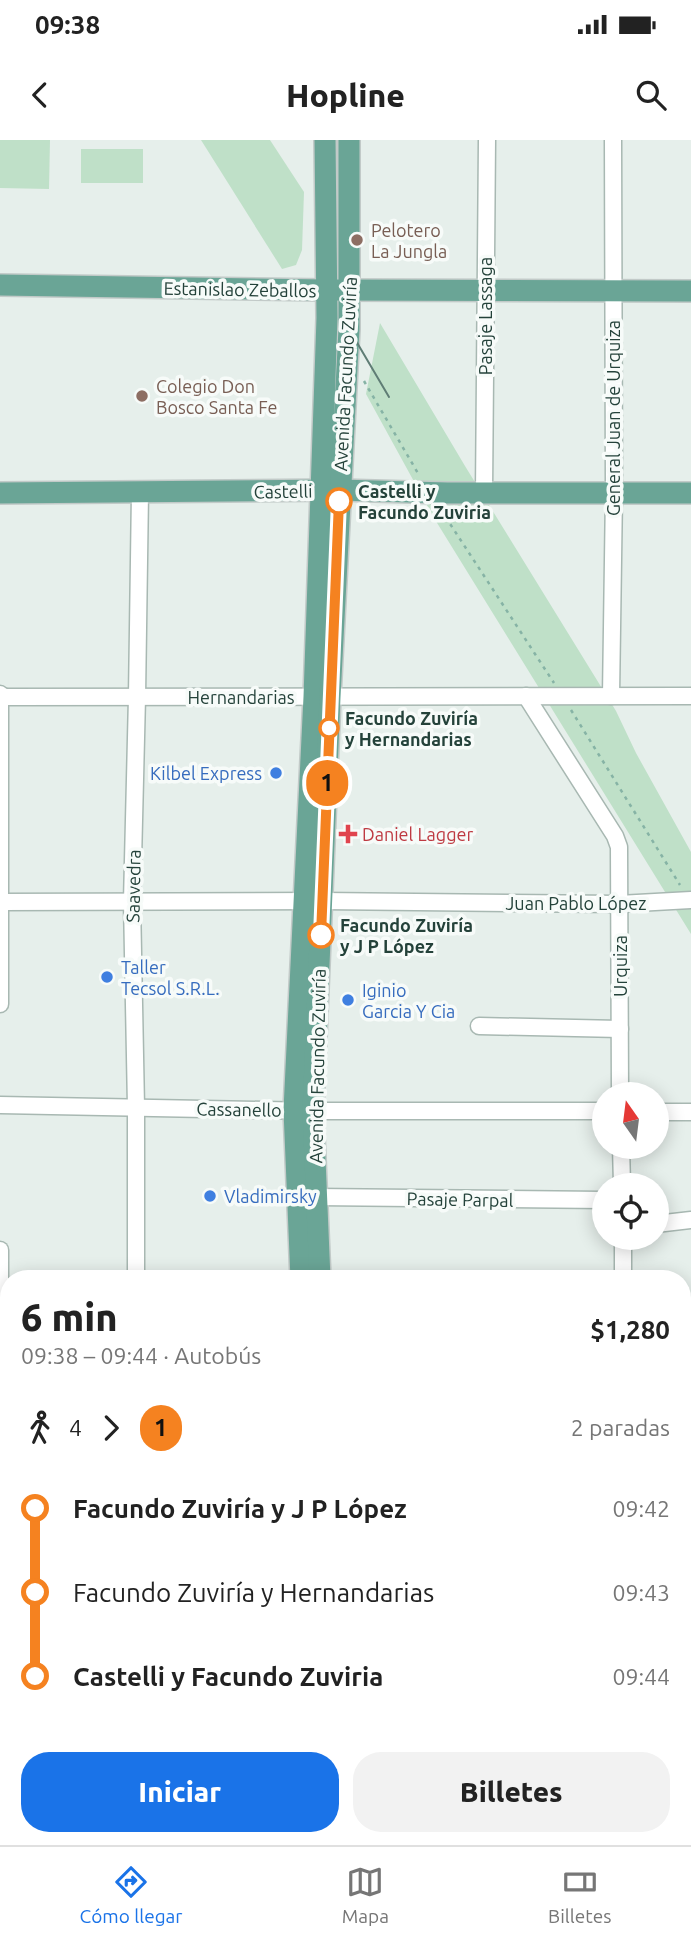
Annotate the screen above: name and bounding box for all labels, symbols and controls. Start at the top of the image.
text: 09:38 [35,10,100,39]
icon: back [21,76,59,114]
icon: search [632,76,670,114]
text: Hopline [286,77,405,113]
place label: Pelotero La Jungla [371,220,447,261]
marker: Pelotero La Jungla [349,232,365,248]
street label: Pasaje Lassaga [475,257,495,375]
street label: Avenida Facundo Zuviría [330,276,360,472]
street label: Estanislao Zeballos [163,278,317,300]
street label: General Juan de Urquiza [603,320,623,516]
place label: Colegio Don Bosco Santa Fe [156,376,278,417]
marker: Colegio Don Bosco Santa Fe [134,388,150,404]
street label: Castelli [253,480,313,502]
place label: Castelli y Facundo Zuviria [358,481,491,522]
marker: Castelli y Facundo Zuviria [326,488,352,514]
street label: Hernandarias [187,687,295,707]
place label: Facundo Zuviría y Hernandarias [345,708,478,749]
marker: Facundo Zuviría y Hernandarias [319,718,339,738]
line badge: 1 [304,760,350,806]
place label: Kilbel Express [150,763,262,783]
marker: Kilbel Express [268,765,284,781]
text: 1 [320,769,334,796]
place label: Daniel Lagger [362,824,473,844]
marker: Daniel Lagger [340,826,356,842]
street label: Saavedra [122,849,144,923]
street label: Juan Pablo López [506,893,646,913]
place label: Facundo Zuviría y J P López [340,915,473,956]
marker: Facundo Zuviría y J P López [308,922,334,948]
street label: Urquiza [610,935,630,997]
place label: Taller Tecsol S.R.L. [121,957,220,998]
street label: Avenida Facundo Zuviría [305,968,329,1164]
marker: Taller Tecsol S.R.L. [99,969,115,985]
place label: Iginio Garcia Y Cia [362,980,455,1021]
marker: Iginio Garcia Y Cia [340,992,356,1008]
north arrow [592,1082,668,1158]
map controls [592,1082,669,1250]
street label: Cassanello [196,1098,282,1120]
button: locate [592,1173,669,1250]
place label: Vladimirsky [224,1186,317,1206]
marker: Vladimirsky [202,1188,218,1204]
street label: Pasaje Parpal [407,1188,514,1210]
text: 6 min [21,1296,118,1338]
text: $1,280 [590,1315,670,1344]
text: 09:38 – 09:44 · Autobús [21,1343,261,1368]
icon: walk [21,1409,59,1447]
icon: forward [92,1409,130,1447]
text: 1 [154,1414,168,1441]
text: 4 [69,1415,82,1440]
text: 2 paradas [571,1415,670,1440]
text: Facundo Zuviría y J P López [73,1494,407,1523]
text: 09:42 [612,1496,670,1521]
text: Facundo Zuviría y Hernandarias [73,1578,434,1607]
text: 09:43 [612,1580,670,1605]
text: Castelli y Facundo Zuviria [73,1662,383,1691]
text: 09:44 [612,1664,670,1689]
button: Iniciar [21,1752,339,1832]
button: Billetes [353,1752,670,1832]
tab: Cómo llegar [80,1863,183,1927]
tab: Mapa [342,1863,389,1927]
tab: Billetes [548,1863,611,1927]

